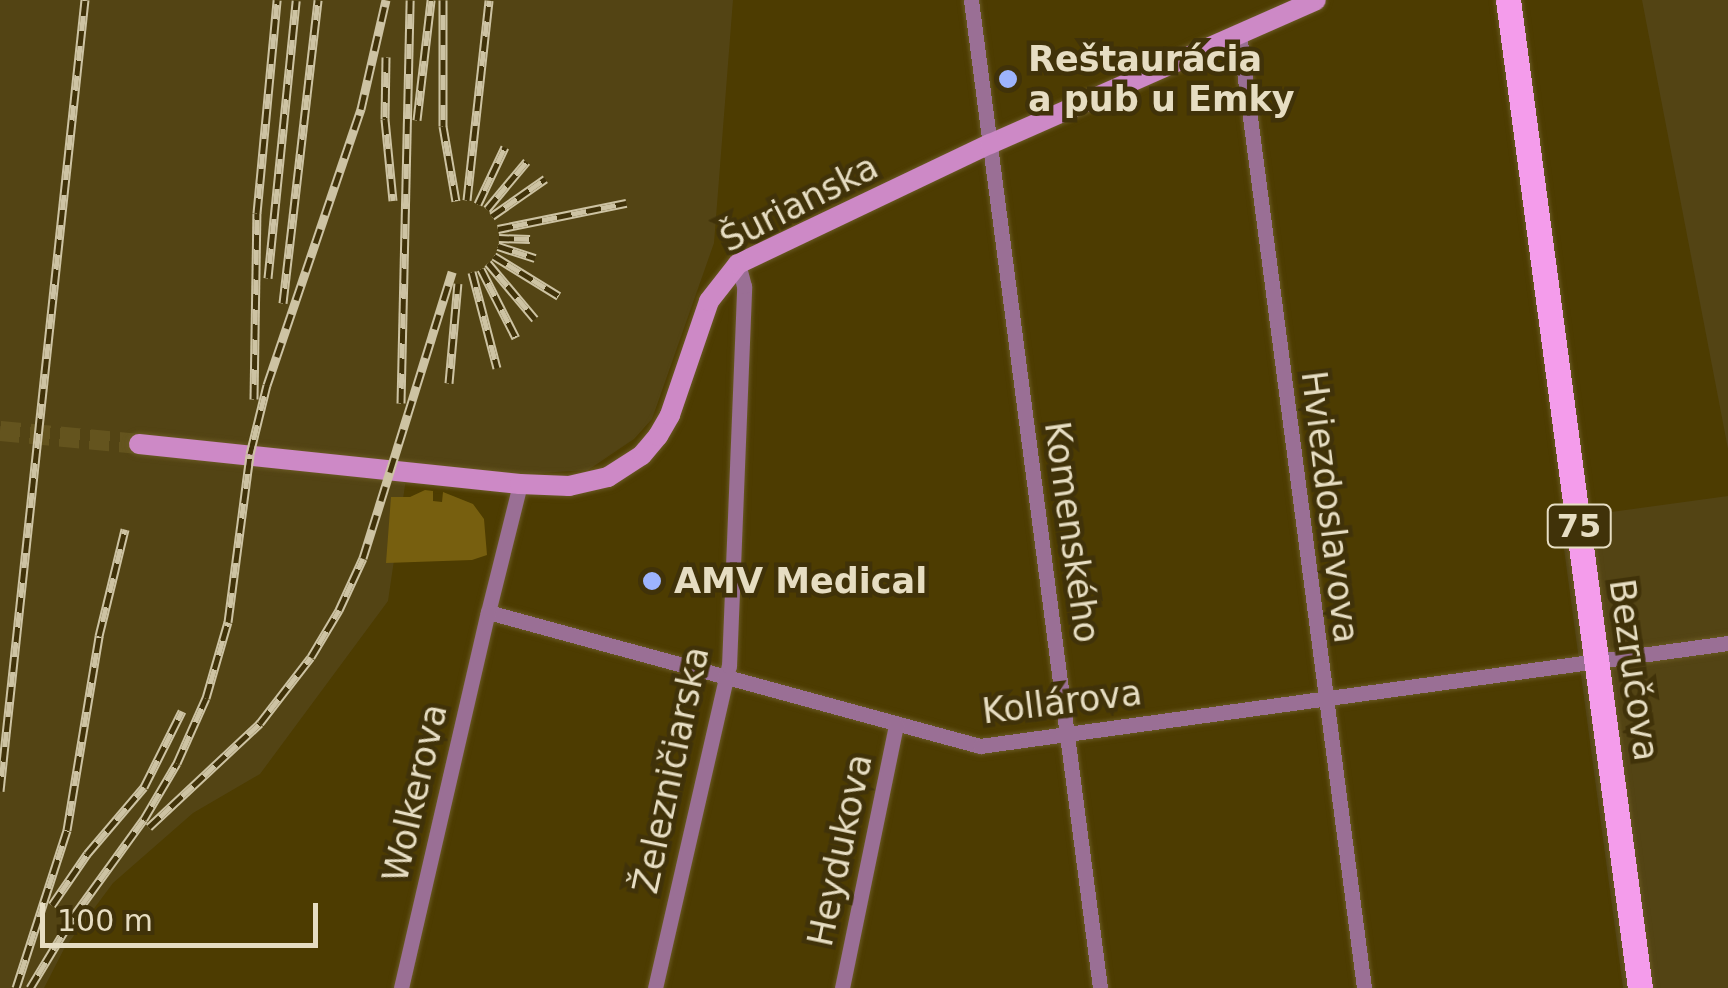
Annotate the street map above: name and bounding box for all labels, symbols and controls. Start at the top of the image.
place label: Reštaurácia a pub u Emky [1028,38,1295,120]
marker: Reštaurácia a pub u Emky [997,68,1019,90]
street label: Šurianska [713,145,885,261]
street label: Hviezdoslavova [1292,368,1368,646]
street label: Komenského [1036,419,1108,645]
road number: 75 [1546,499,1612,553]
place label: AMV Medical [674,560,927,602]
marker: AMV Medical [639,568,665,594]
street label: Bezručova [1600,576,1668,764]
street label: Železničiarska [624,643,718,897]
street label: Kollárova [980,671,1144,733]
street label: Wolkerova [374,700,456,886]
street label: Heydukova [799,750,881,950]
scale bar [45,883,322,945]
text: 100 m [57,903,153,938]

